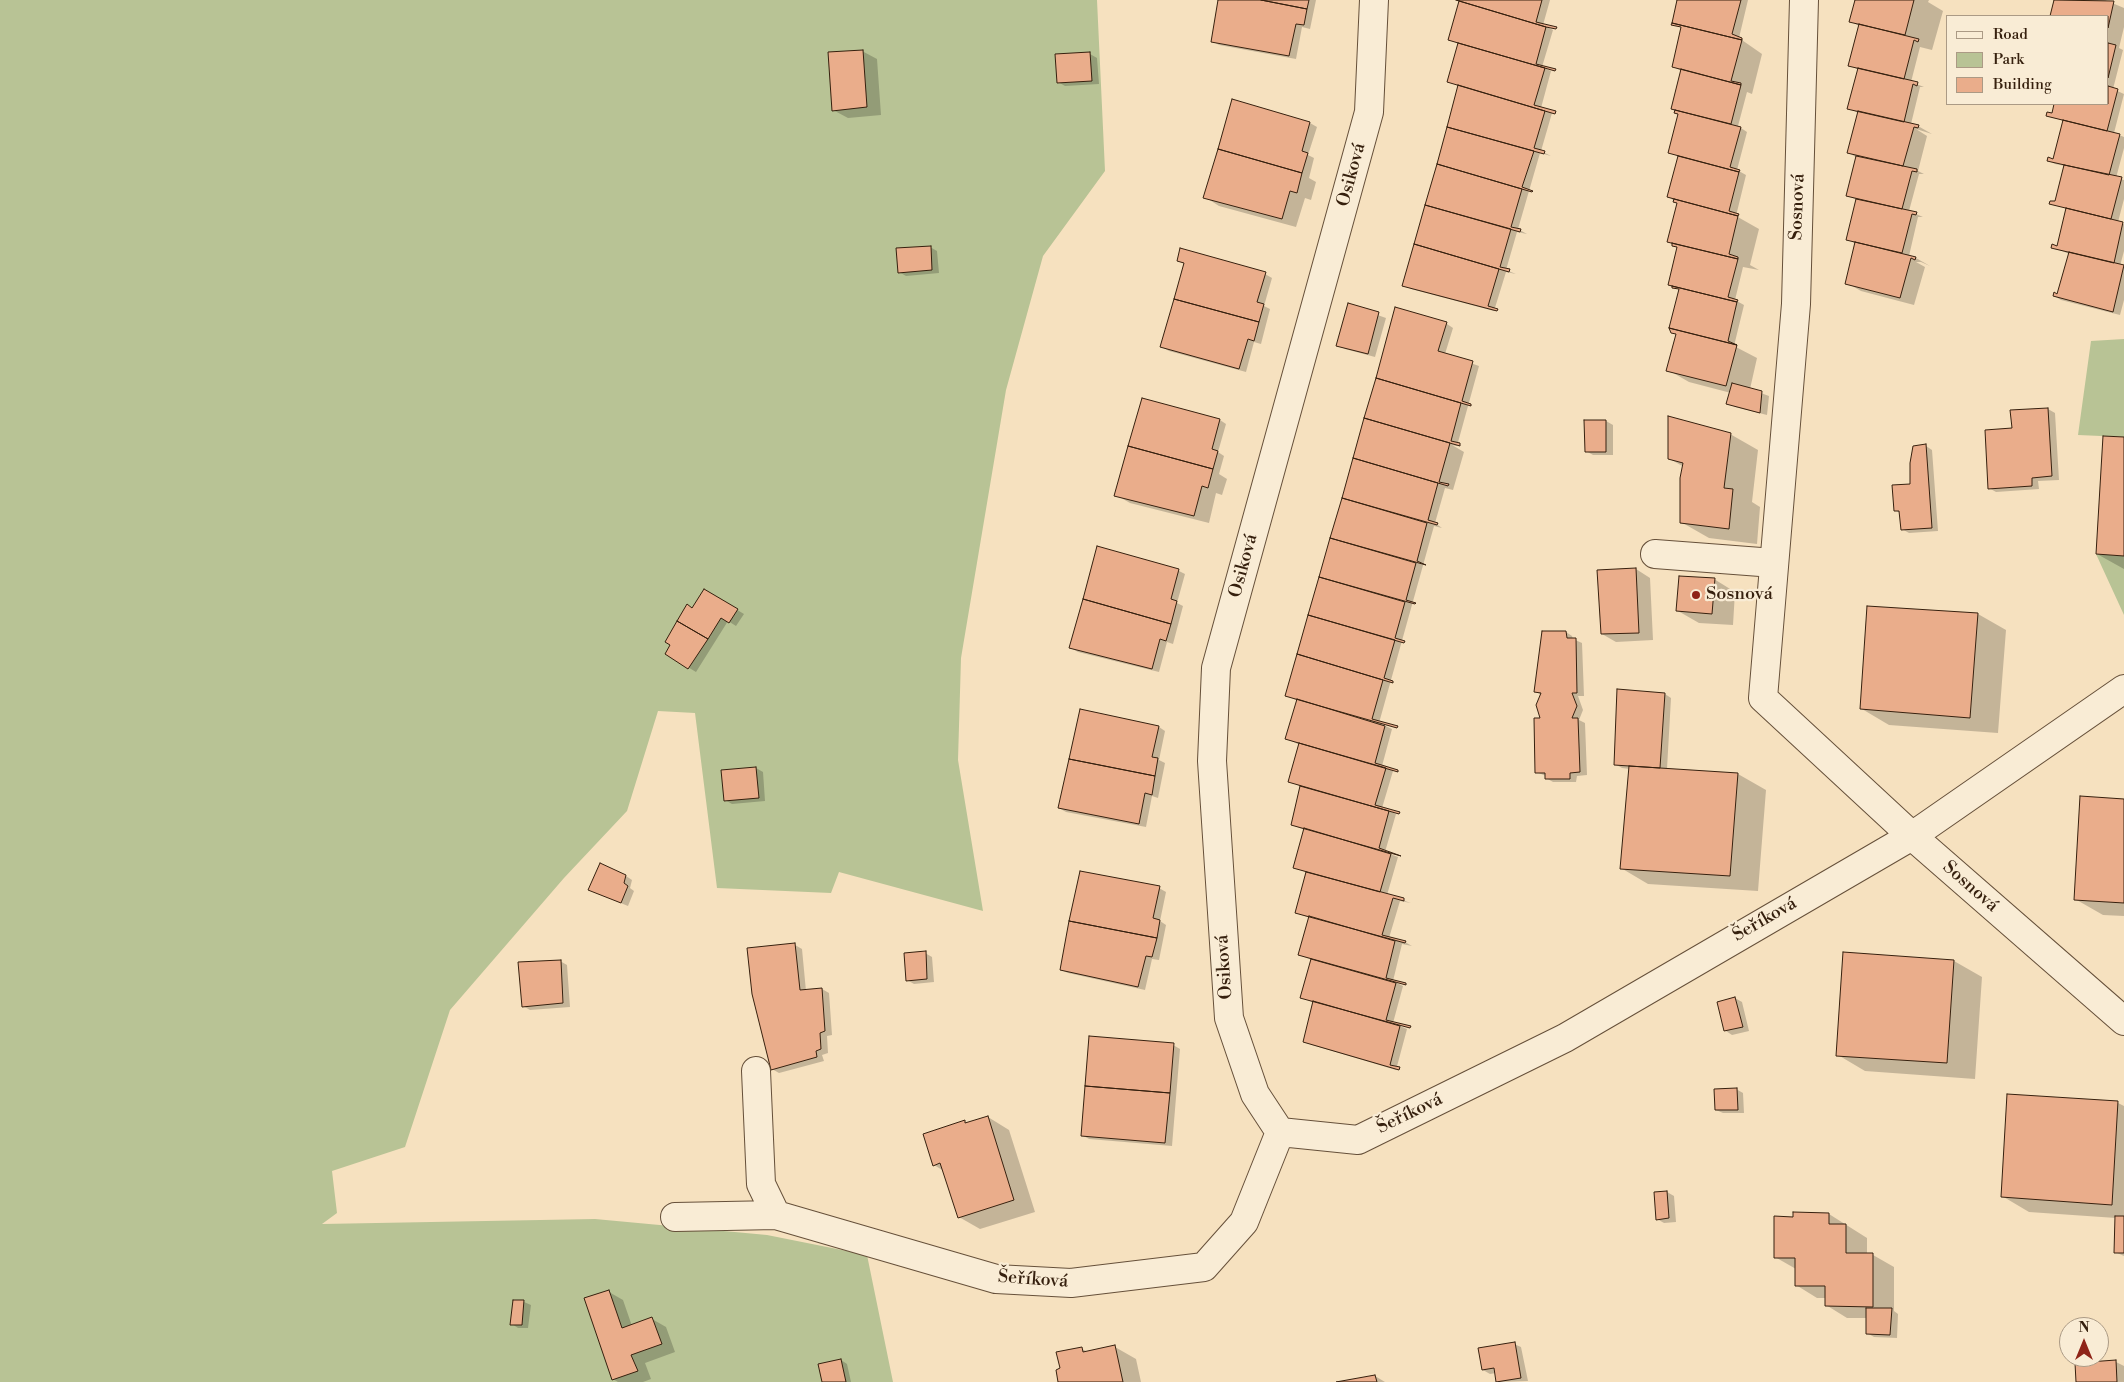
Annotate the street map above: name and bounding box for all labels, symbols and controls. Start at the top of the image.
legend [1946,15,2109,105]
text: Road [1993,25,2028,44]
text: Park [1993,50,2024,69]
text: Building [1993,75,2052,94]
street label: Osiková [1333,141,1371,209]
street label: Sosnová [1786,173,1810,241]
street label: Osiková [1225,532,1263,600]
place label: Sosnová [1706,584,1773,606]
marker: Sosnová [1690,589,1702,601]
street label: Sosnová [1938,857,2002,917]
street label: Šeříková [1729,893,1801,947]
street label: Osiková [1212,934,1238,1000]
street label: Šeříková [1374,1089,1446,1139]
street label: Šeříková [997,1267,1069,1293]
north arrow [2059,1317,2109,1367]
text: N [2078,1319,2090,1337]

